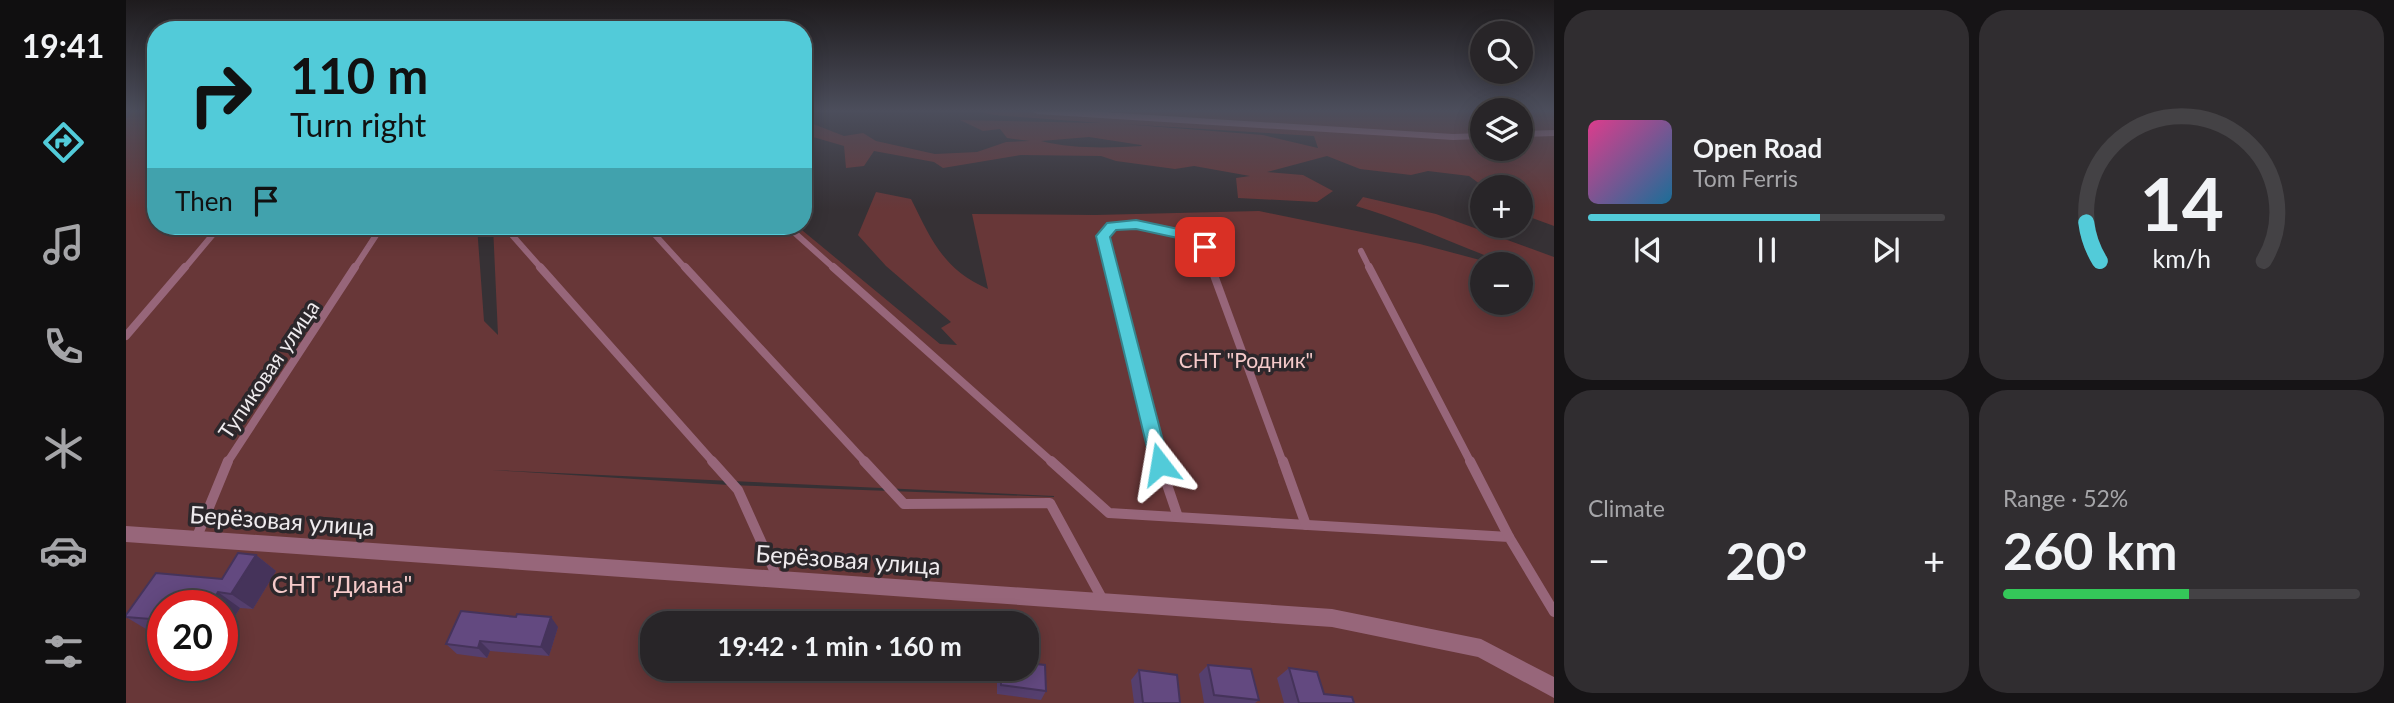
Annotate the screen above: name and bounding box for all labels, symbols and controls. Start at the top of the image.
map controls [1470,21,1533,315]
button: search [1470,21,1533,84]
text: 19:41 [22,26,104,65]
text: 110 m [290,46,428,104]
icon: right [175,49,266,140]
button: layers [1470,98,1533,161]
text: Turn right [290,105,426,144]
icon: directions [39,118,88,167]
text: Open Road [1693,132,1822,164]
text: 14 [2139,159,2224,247]
text: Tom Ferris [1693,164,1798,192]
button: + [1470,175,1533,238]
icon: arrive [247,182,285,220]
text: Then [175,185,233,217]
pin [1175,217,1235,277]
icon: music [39,220,88,269]
icon: arrive [1186,228,1224,266]
icon: previous [1629,231,1667,269]
icon: pause [1748,231,1786,269]
icon: next [1867,231,1905,269]
text: km/h [2152,243,2211,273]
button: − [1470,252,1533,315]
street label: Тупиковая улица [212,295,324,443]
icon: phone [39,322,88,371]
park label: СНТ "Родник" [1179,347,1313,372]
icon: climate [39,424,88,473]
position arrow [1123,427,1197,501]
text: Range · 52% [2003,484,2128,512]
text: Climate [1588,494,1665,522]
street label: Берёзовая улица [189,499,375,541]
text: 260 km [2003,519,2177,581]
icon: car [39,526,88,575]
text: 20° [1726,529,1807,591]
text: − [1588,537,1610,583]
text: + [1923,537,1945,583]
street label: Берёзовая улица [755,538,941,580]
park label: СНТ "Диана" [272,569,412,598]
speed limit sign: 20 [147,590,238,681]
icon: filters [39,627,88,676]
text: 19:42 · 1 min · 160 m [717,630,962,662]

